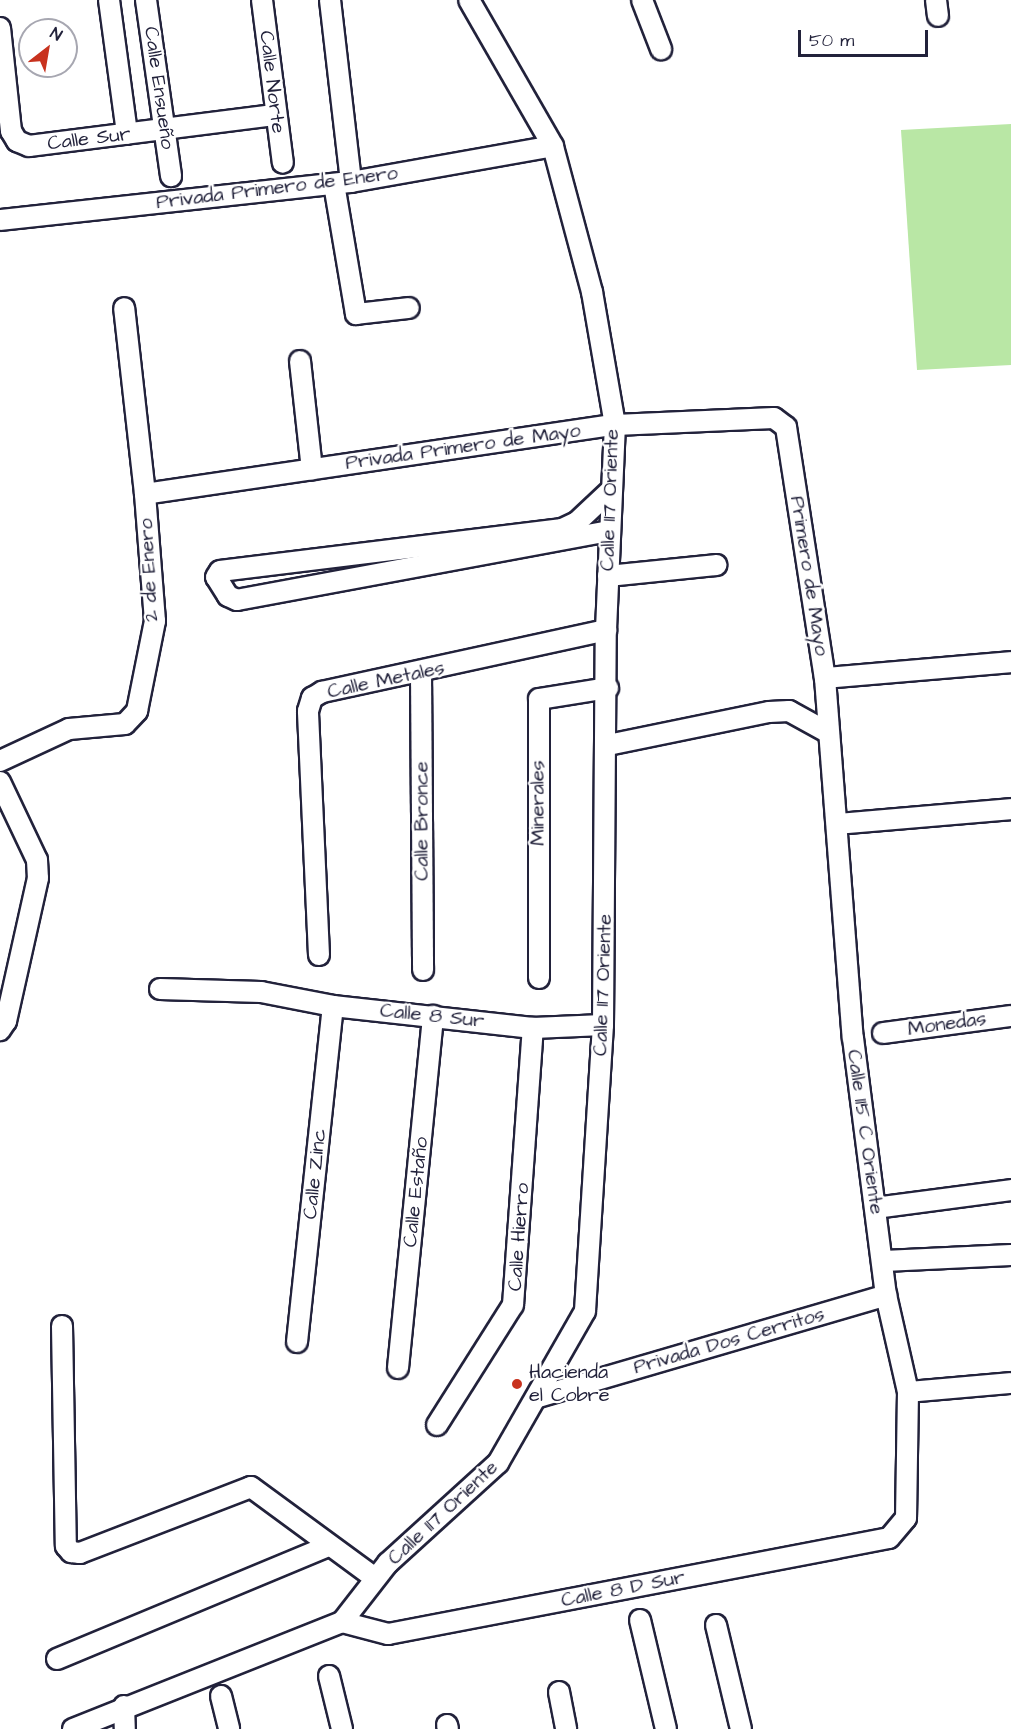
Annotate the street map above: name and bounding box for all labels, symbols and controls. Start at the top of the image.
north arrow [18,18,78,78]
scale bar [801,18,932,56]
text: N [46,22,66,46]
street label: Calle Ensueño [139,25,179,151]
text: 50 m [809,28,854,53]
street label: Calle Norte [254,29,290,135]
street label: Calle Sur [46,122,132,156]
street label: Privada Primero de Enero [155,161,399,215]
street label: Privada Primero de Mayo [344,419,582,475]
street label: Calle 117 Oriente [596,429,624,571]
street label: Primero de Mayo [785,494,833,658]
street label: 2 de Enero [134,518,164,622]
street label: Calle Metales [325,656,447,704]
street label: Minerales [526,760,550,846]
street label: Calle Bronce [410,761,434,881]
street label: Calle 117 Oriente [589,914,617,1056]
street label: Calle 8 Sur [379,999,485,1033]
street label: Monedas [906,1007,988,1041]
street label: Calle 115 C Oriente [842,1048,888,1216]
street label: Calle Zinc [298,1128,332,1220]
street label: Calle Estaño [398,1136,434,1248]
street label: Calle Hierro [503,1182,535,1292]
street label: Privada Dos Cerritos [631,1302,827,1380]
place label: Hacienda el Cobre [529,1360,609,1407]
marker: Hacienda el Cobre [510,1377,524,1391]
street label: Calle 117 Oriente [383,1456,503,1570]
street label: Calle 8 D Sur [559,1565,687,1613]

